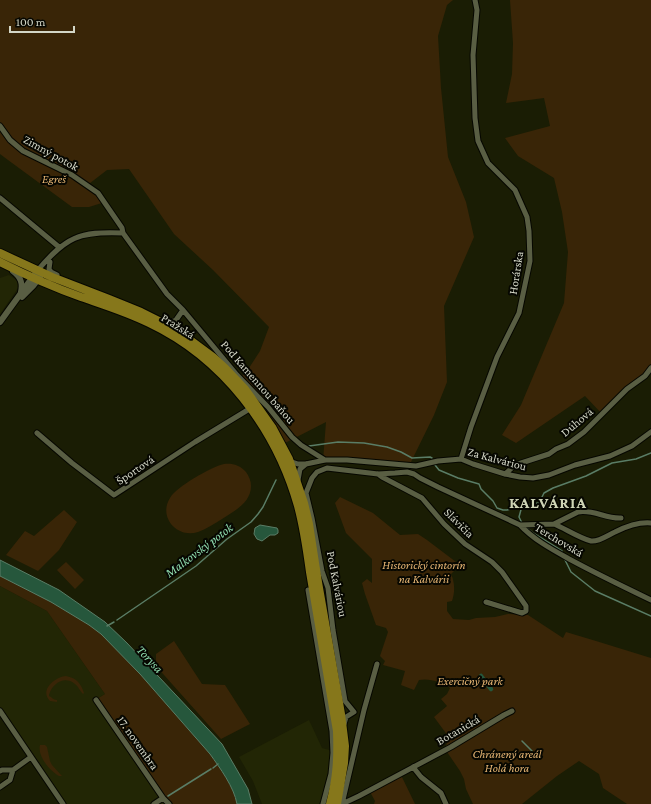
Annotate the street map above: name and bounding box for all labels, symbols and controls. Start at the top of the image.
scale bar [10,8,74,34]
text: 100 m [16,15,46,29]
street label: Zimný potok [21,132,81,174]
park label: Egreš [42,172,67,186]
street label: Horárska [506,250,526,296]
street label: Pražská [159,310,198,342]
street label: Pod Kamennou baňou [218,338,298,427]
street label: Dúhová [558,404,596,439]
street label: Za Kalváriou [466,444,529,474]
street label: Športová [113,452,157,488]
district label: KALVÁRIA [509,494,587,511]
street label: Slávičia [441,505,477,541]
water label: Malkovský potok [161,519,237,581]
street label: Terchovská [532,520,586,560]
street label: Pod Kalváriou [324,550,350,619]
park label: Historický cintorín na Kalvárii [382,558,466,586]
water label: Torysa [133,642,167,676]
park label: Exercičný park [437,674,504,688]
street label: Botanická [434,712,483,748]
street label: 17. novembra [114,713,162,773]
park label: Chránený areál Holá hora [472,747,543,775]

